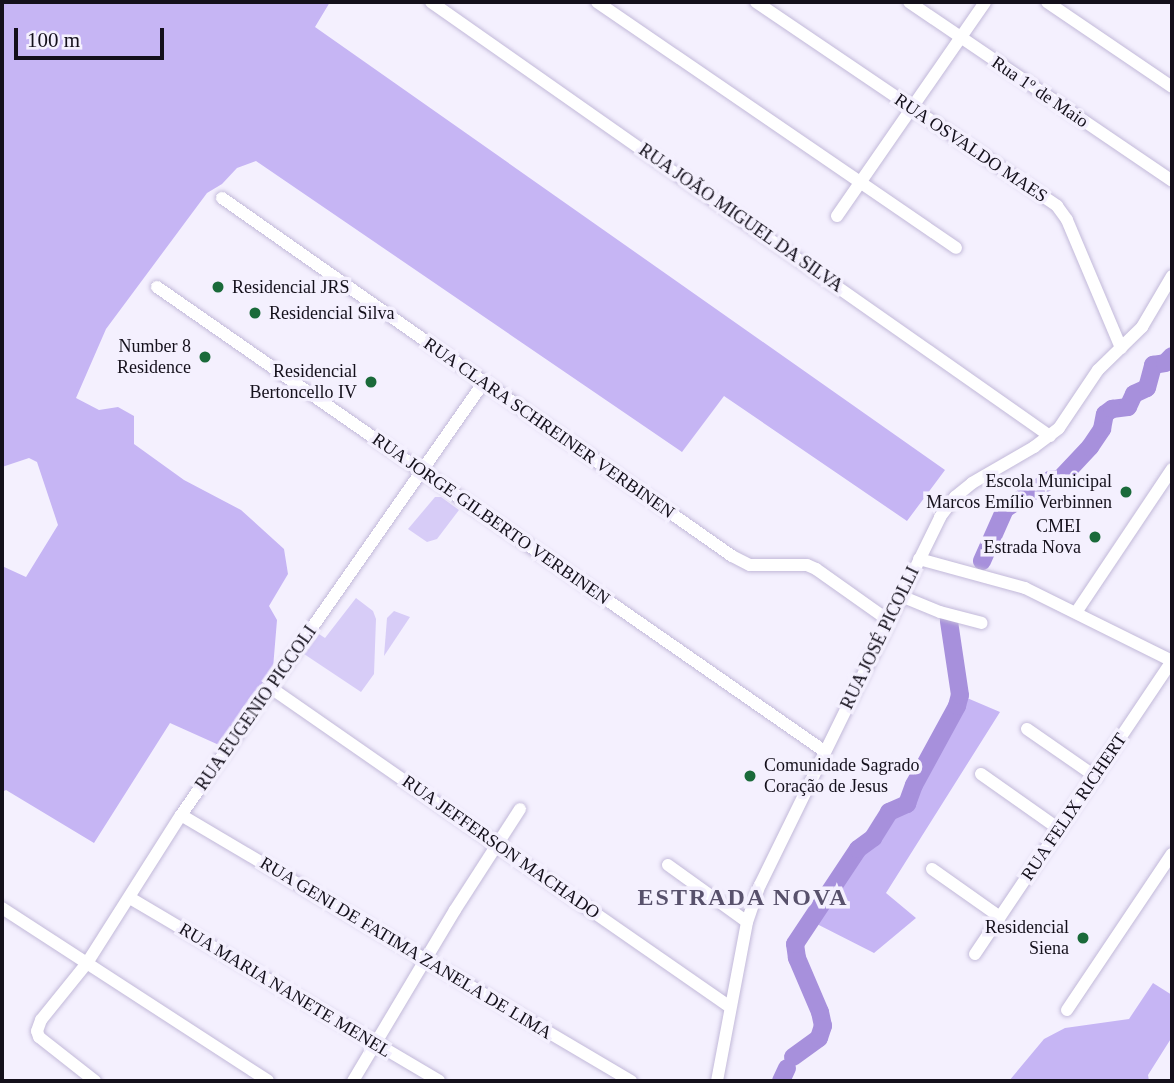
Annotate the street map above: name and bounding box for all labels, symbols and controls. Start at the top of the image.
scale bar [18,14,168,58]
text: 100 m [27,28,80,52]
street label: Rua 1º de Maio [988,52,1092,132]
street label: RUA OSVALDO MAES [890,89,1052,207]
street label: RUA JOÃO MIGUEL DA SILVA [634,138,848,298]
place label: Residencial JRS [232,276,349,298]
marker: Residencial JRS [210,279,226,295]
place label: Residencial Silva [269,302,394,324]
marker: Residencial Silva [247,305,263,321]
street label: RUA CLARA SCHREINER VERBINEN [418,332,680,524]
place label: Number 8 Residence [117,336,191,378]
marker: Number 8 Residence [197,349,213,365]
place label: Residencial Bertoncello IV [250,361,357,404]
marker: Residencial Bertoncello IV [363,374,379,390]
street label: RUA JORGE GILBERTO VERBINEN [368,428,614,610]
place label: Escola Municipal Marcos Emílio Verbinnen [926,471,1112,514]
marker: Escola Municipal Marcos Emílio Verbinnen [1118,484,1134,500]
place label: CMEI Estrada Nova [984,516,1081,558]
marker: CMEI Estrada Nova [1087,529,1103,545]
street label: RUA JOSÉ PICOLLI [836,563,924,713]
street label: RUA EUGENIO PICCOLI [191,621,321,795]
street label: RUA FELIX RICHERT [1016,729,1132,885]
place label: Comunidade Sagrado Coração de Jesus [764,755,919,798]
marker: Comunidade Sagrado Coração de Jesus [742,768,758,784]
street label: RUA JEFFERSON MACHADO [398,770,604,924]
street label: RUA GENI DE FATIMA ZANELA DE LIMA [255,851,557,1045]
district label: ESTRADA NOVA [638,884,848,912]
place label: Residencial Siena [985,917,1069,960]
street label: RUA MARIA NANETE MENEL [174,918,396,1062]
marker: Residencial Siena [1075,930,1091,946]

